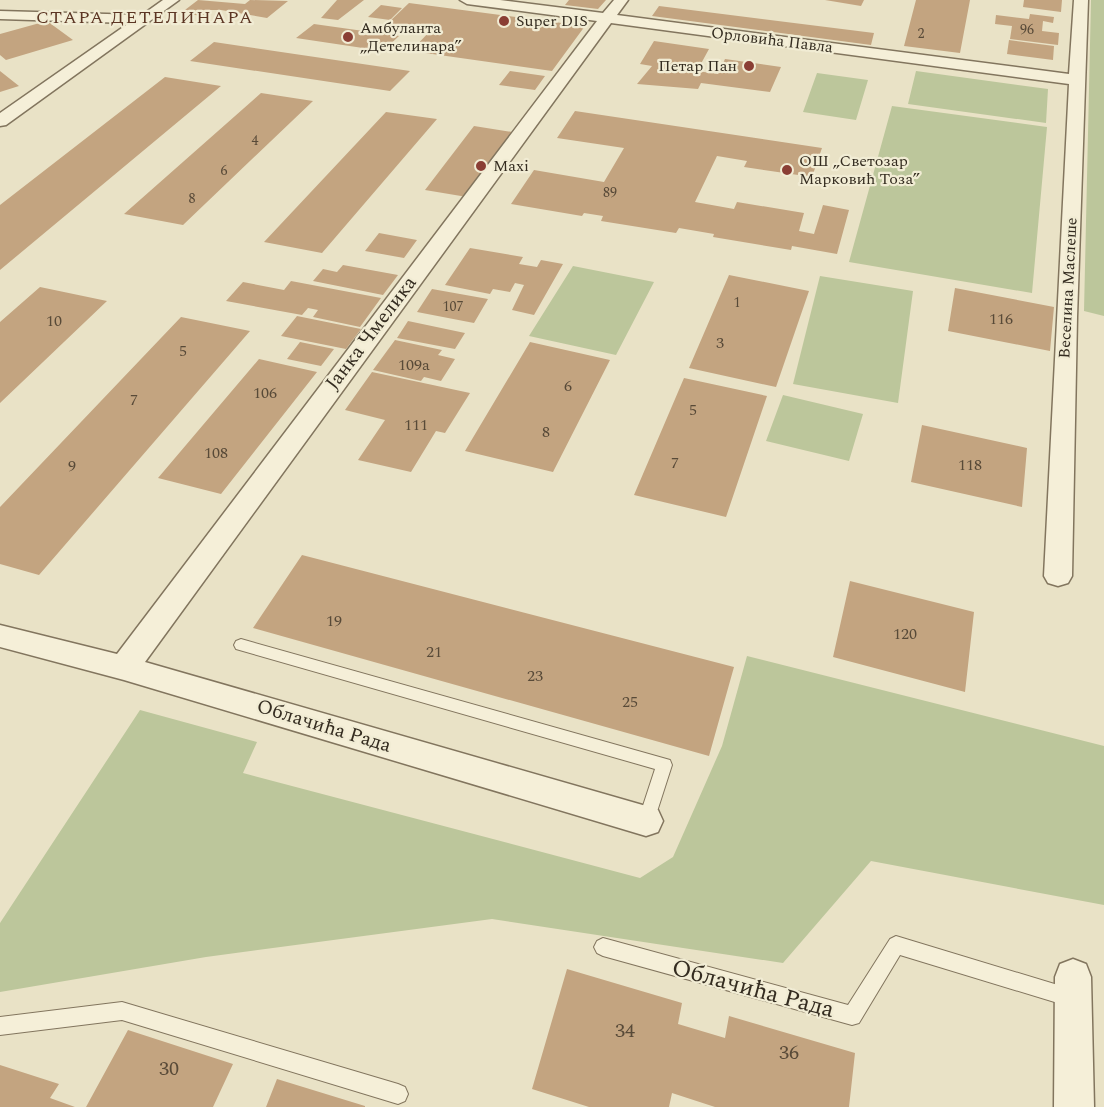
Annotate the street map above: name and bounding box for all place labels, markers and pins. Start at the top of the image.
place label: Super DIS [516,9,588,33]
marker: Super DIS [497,14,511,28]
place label: Амбуланта „Детелинара” [360,16,462,58]
marker: Амбуланта „Детелинара” [341,30,355,44]
place label: Петар Пан [658,54,737,78]
marker: Петар Пан [742,59,756,73]
place label: ОШ „Светозар Марковић Тоза” [799,149,920,191]
place label: Maxi [493,154,529,178]
marker: Maxi [474,159,488,173]
marker: ОШ „Светозар Марковић Тоза” [780,163,794,177]

